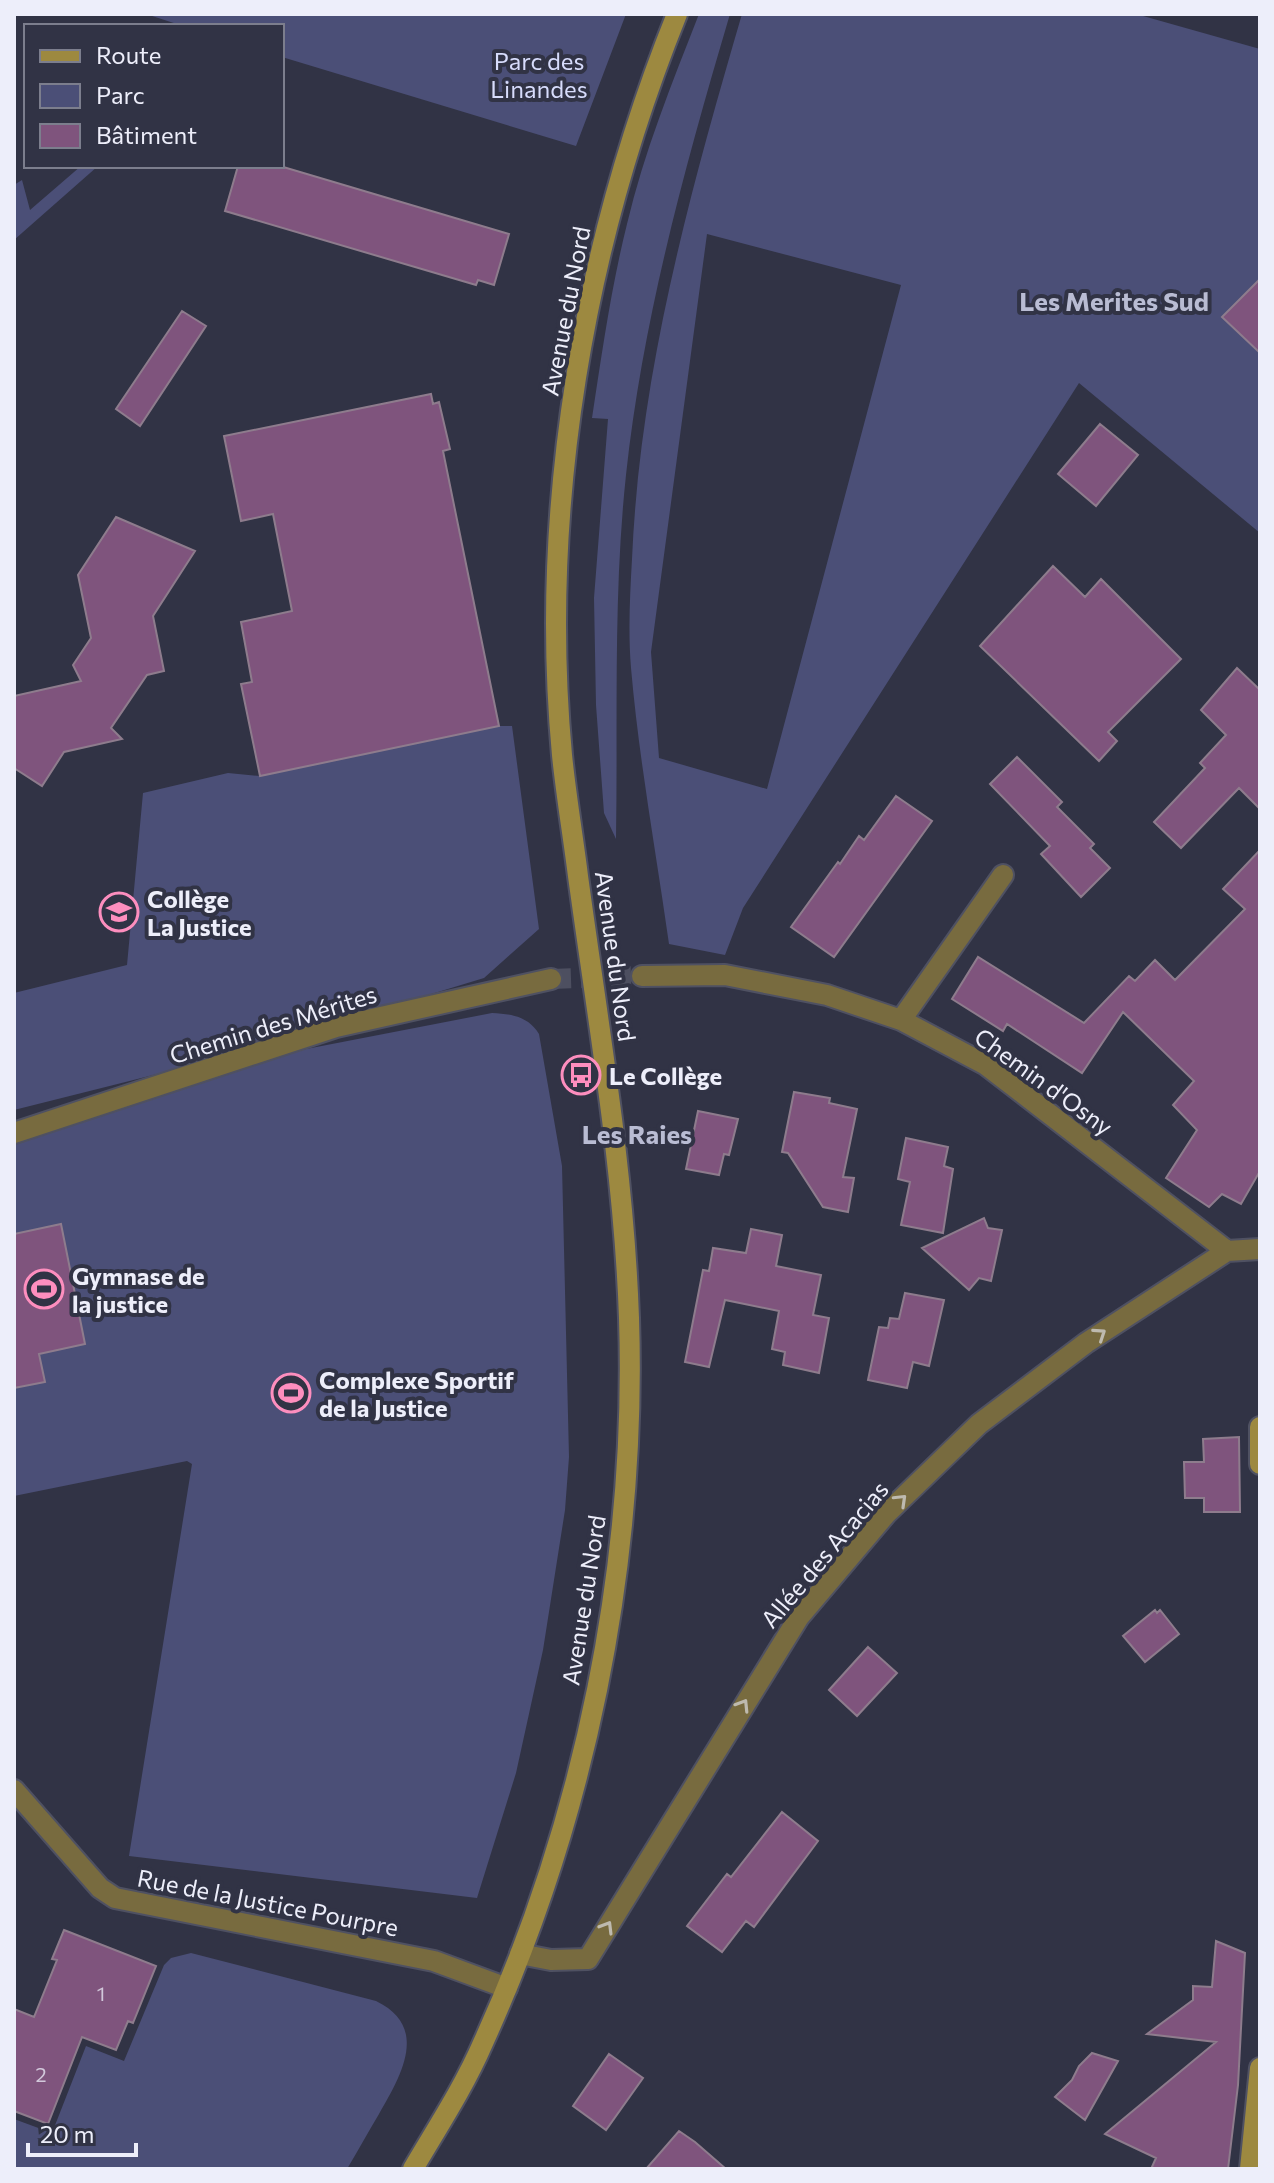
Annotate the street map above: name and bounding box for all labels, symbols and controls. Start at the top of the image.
legend [24,24,284,168]
text: Route [96,40,161,69]
park label: Parc des Linandes [490,46,588,103]
text: Parc [96,80,145,109]
text: Bâtiment [96,120,197,149]
street label: Avenue du Nord [534,224,596,398]
district label: Les Merites Sud [1019,285,1209,316]
street label: Avenue du Nord [590,869,642,1043]
place label: Collège La Justice [147,884,252,941]
school or university icon: Collège La Justice [98,891,140,933]
street label: Chemin des Mérites [166,979,380,1069]
street label: Chemin d'Osny [969,1021,1119,1141]
bus stop icon: Le Collège [560,1054,602,1096]
place label: Le Collège [609,1061,722,1090]
district label: Les Raies [582,1118,692,1149]
place label: Gymnase de la justice [72,1261,205,1318]
sports icon: Gymnase de la justice [23,1268,65,1310]
one-way arrow [1092,1328,1106,1343]
place label: Complexe Sportif de la Justice [319,1365,514,1422]
sports icon: Complexe Sportif de la Justice [270,1372,312,1414]
street label: Allée des Acacias [754,1475,894,1633]
one-way arrow [891,1495,906,1509]
street label: Avenue du Nord [555,1513,611,1687]
one-way arrow [733,1699,748,1714]
street label: Rue de la Justice Pourpre [135,1862,401,1942]
one-way arrow [598,1921,613,1936]
house number: 1 [97,1981,105,2005]
house number: 2 [35,2062,47,2086]
scale bar [28,2107,136,2157]
text: 20 m [40,2119,94,2148]

